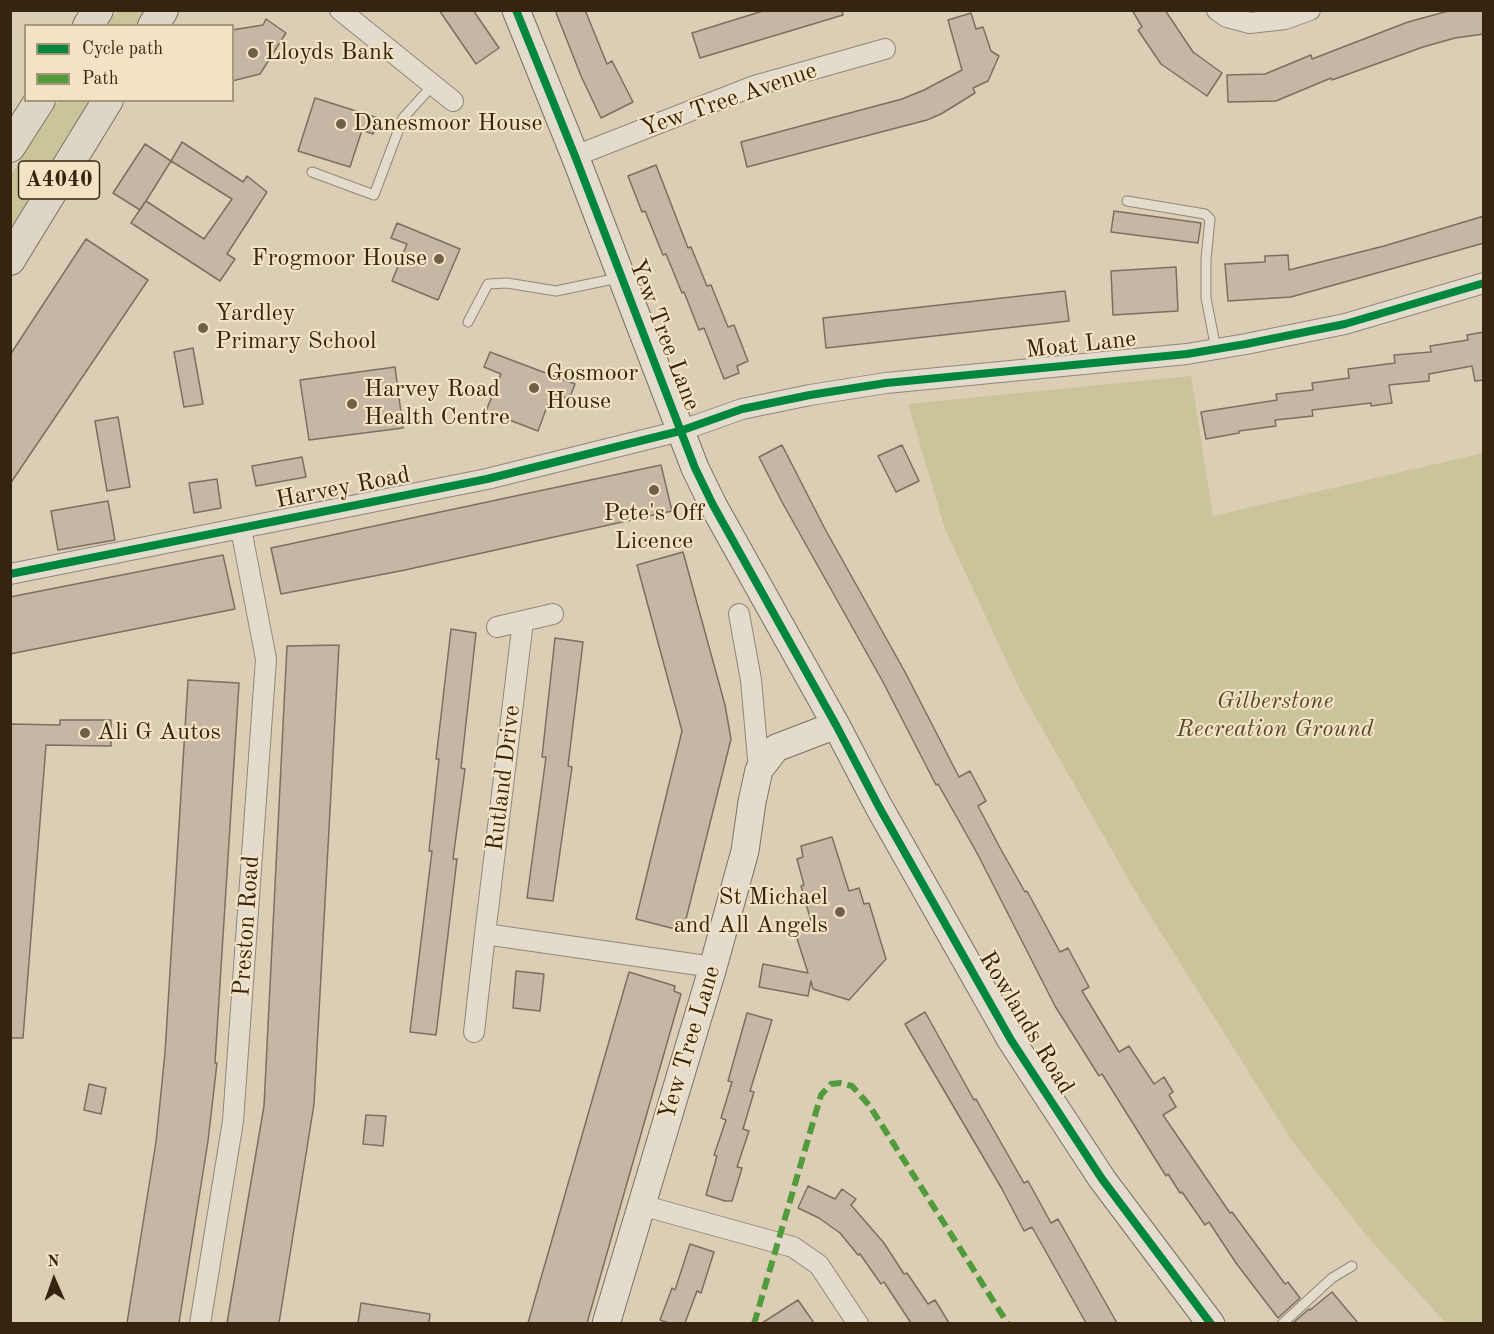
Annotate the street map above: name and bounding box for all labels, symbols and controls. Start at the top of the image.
legend [24,24,234,102]
place label: Lloyds Bank [265,39,395,67]
text: Cycle path [82,40,163,58]
marker: Lloyds Bank [246,46,260,60]
street label: Yew Tree Avenue [637,56,821,144]
text: Path [82,70,118,88]
place label: Danesmoor House [353,110,543,138]
marker: Danesmoor House [334,117,348,131]
road number: A4040 [19,161,100,199]
place label: Frogmoor House [252,245,427,273]
marker: Frogmoor House [432,252,446,266]
street label: Yew Tree Lane [622,255,706,415]
place label: Yardley Primary School [215,300,377,356]
marker: Yardley Primary School [196,321,210,335]
street label: Moat Lane [1024,325,1138,365]
place label: Gosmoor House [546,360,638,416]
place label: Harvey Road Health Centre [364,376,510,432]
marker: Gosmoor House [527,381,541,395]
marker: Harvey Road Health Centre [345,397,359,411]
street label: Harvey Road [273,461,413,515]
marker: Pete's Off Licence [647,483,661,497]
place label: Pete's Off Licence [603,500,705,556]
park label: Gilberstone Recreation Ground [1177,688,1373,744]
street label: Rutland Drive [481,703,527,853]
place label: Ali G Autos [97,719,221,747]
marker: Ali G Autos [78,726,92,740]
street label: Preston Road [228,855,266,997]
place label: St Michael and All Angels [674,884,828,940]
marker: St Michael and All Angels [833,905,847,919]
street label: Rowlands Road [972,946,1080,1100]
street label: Yew Tree Lane [653,962,727,1124]
north arrow [24,1250,84,1310]
text: N [47,1254,60,1270]

